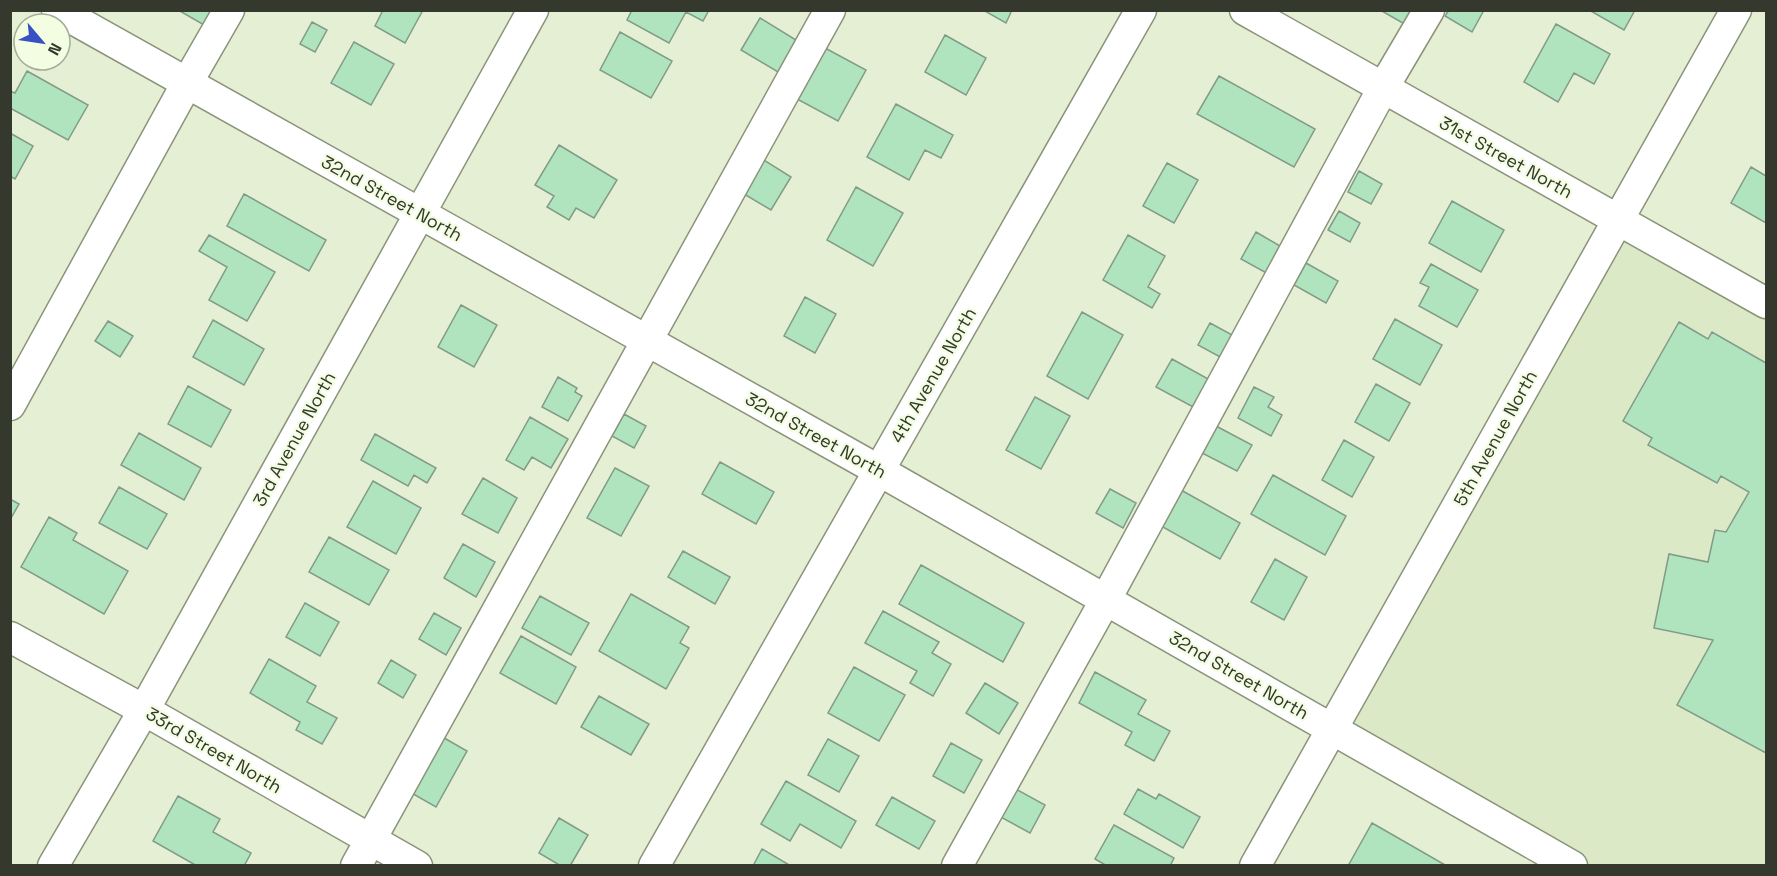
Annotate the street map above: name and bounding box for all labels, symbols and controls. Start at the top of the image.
north arrow [12,12,72,72]
text: N [43,39,66,59]
street label: 31st Street North [1435,111,1577,203]
street label: 32nd Street North [317,150,467,246]
street label: 4th Avenue North [885,303,981,447]
street label: 5th Avenue North [1448,366,1542,510]
street label: 3rd Avenue North [247,368,341,510]
street label: 32nd Street North [741,387,891,483]
street label: 32nd Street North [1165,626,1313,724]
street label: 33rd Street North [142,702,286,798]

